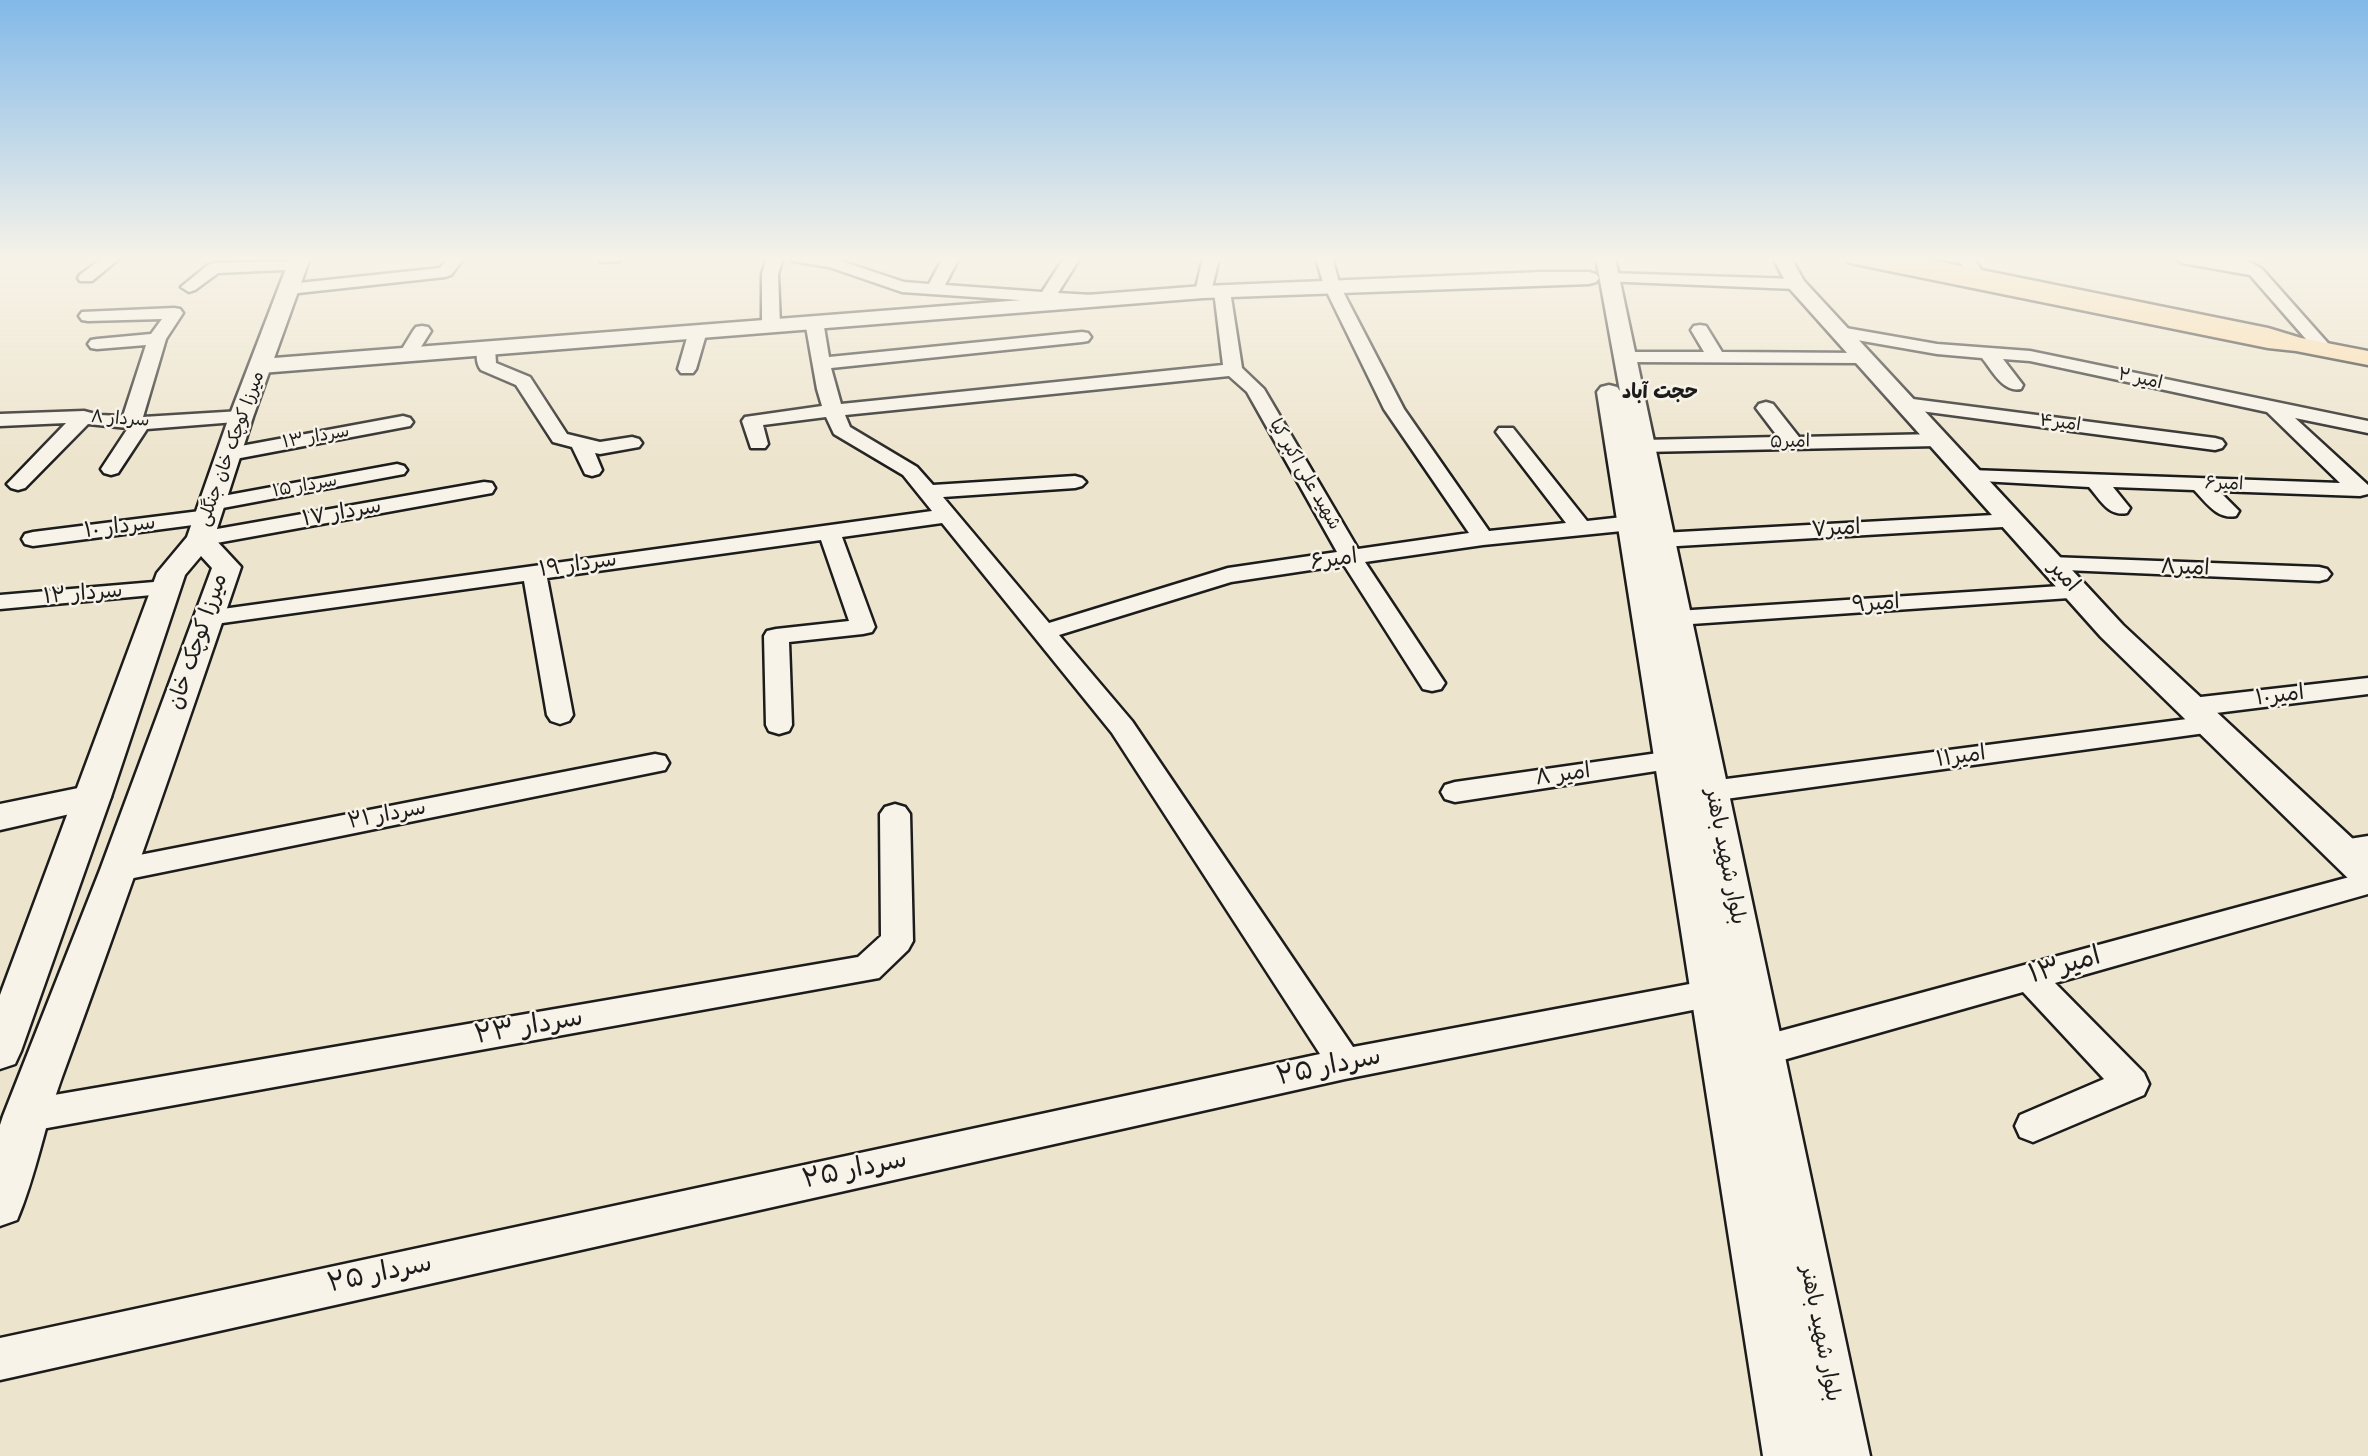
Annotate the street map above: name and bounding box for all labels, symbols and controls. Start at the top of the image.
street label: امیر ۲ [2116,365,2164,395]
street label: میرزا کوچک خان جنگلی [194,369,270,529]
district label: حجت آباد [1622,382,1698,406]
street label: سردار ۸ [90,407,150,433]
street label: امیر۴ [2038,411,2082,437]
street label: شهید علی اکبر کیا [1264,416,1344,534]
street label: سردار ۱۳ [281,422,351,454]
street label: امیر۵ [1770,432,1810,454]
street label: سردار ۱۵ [271,471,339,503]
street label: امیر۶ [2204,474,2244,496]
street label: سردار ۱۷ [300,494,384,534]
street label: سردار ۱۰ [83,511,157,545]
street label: امیر۷ [1811,516,1861,544]
street label: امیر۶ [1309,545,1359,577]
street label: سردار ۱۹ [537,547,619,585]
street label: امیر۸ [2160,555,2210,583]
street label: امیر [2042,556,2084,598]
street label: میرزا کوچک خان [163,571,235,713]
street label: سردار ۱۲ [42,578,124,612]
street label: امیر۹ [1851,590,1901,620]
street label: امیر۱۰ [2254,681,2306,713]
street label: امیر۱۱ [1934,741,1988,775]
street label: امیر ۸ [1534,759,1592,793]
street label: بلوار شهید باهنر [1698,787,1750,927]
street label: سردار ۲۱ [346,795,428,837]
street label: امیر۱۳ [2025,941,2105,993]
street label: سردار ۲۳ [472,1003,586,1053]
street label: سردار ۲۵ [1274,1041,1384,1095]
street label: سردار ۲۵ [800,1144,910,1198]
street label: سردار ۲۵ [325,1248,435,1302]
street label: بلوار شهید باهنر [1793,1264,1845,1404]

